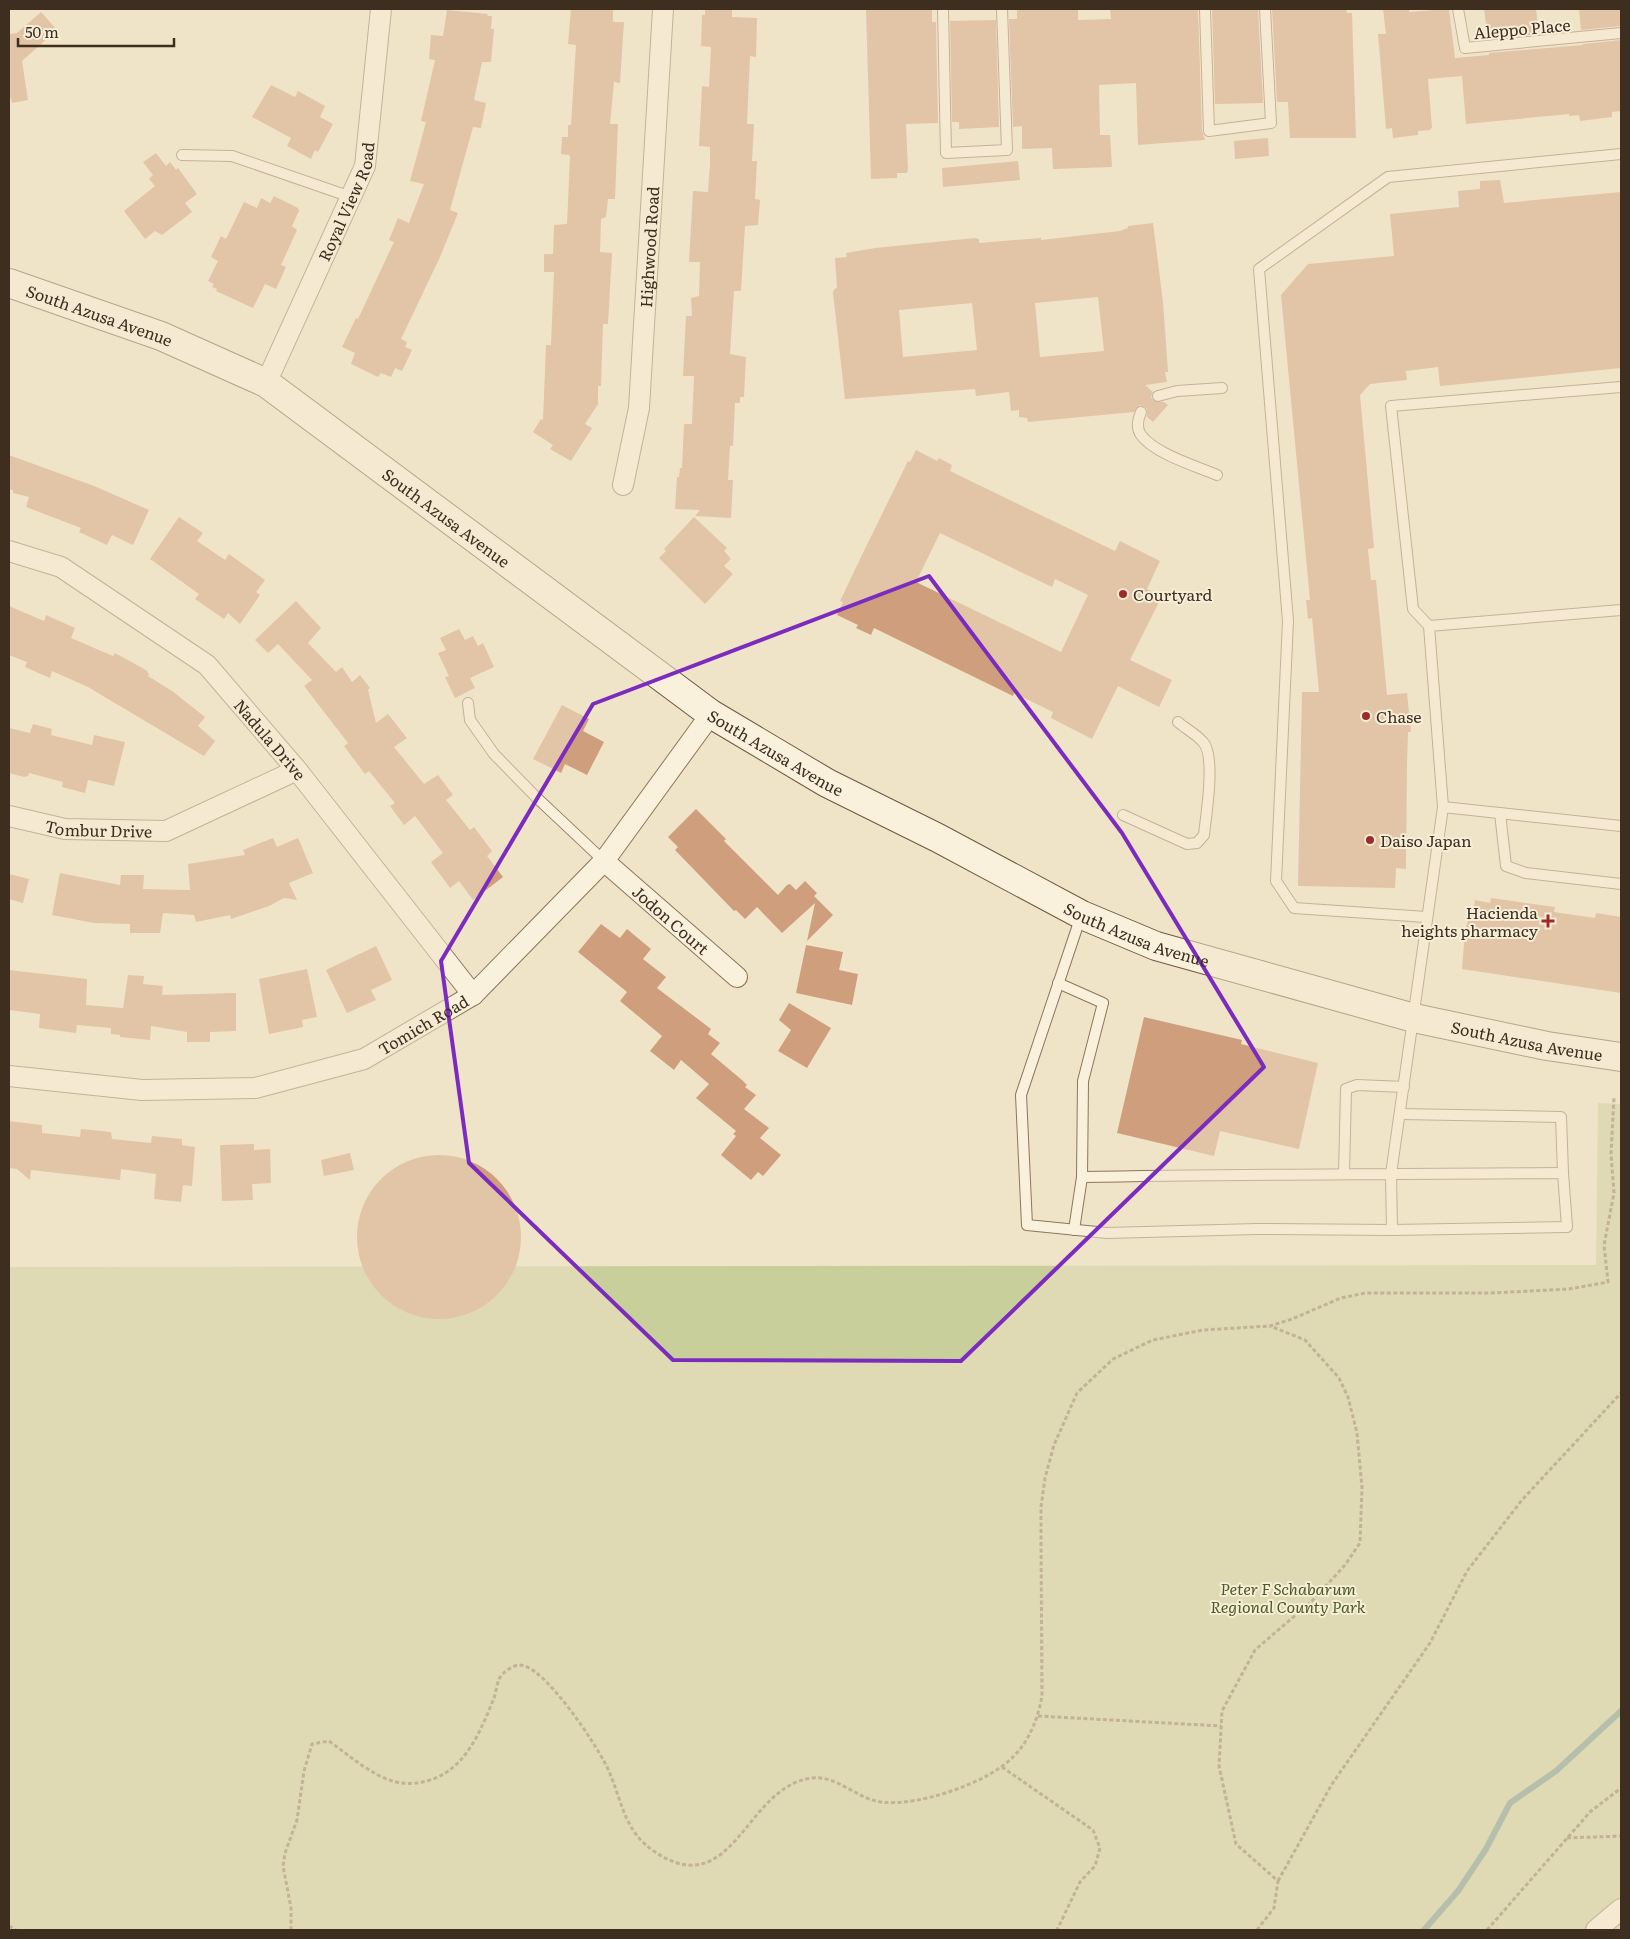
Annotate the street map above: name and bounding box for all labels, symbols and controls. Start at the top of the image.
street label: Aleppo Place [1473,12,1571,44]
scale bar [18,15,174,47]
text: 50 m [25,20,59,43]
street label: Royal View Road [311,141,379,265]
street label: Highwood Road [633,185,664,308]
street label: South Azusa Avenue [23,278,177,352]
street label: South Azusa Avenue [378,462,515,573]
place label: Courtyard [1133,582,1212,606]
marker: Courtyard [1117,588,1129,600]
street label: Nadula Drive [229,693,312,785]
street label: South Azusa Avenue [704,703,848,801]
place label: Chase [1376,704,1422,728]
marker: Chase [1360,710,1372,722]
street label: Tombur Drive [43,813,153,843]
place label: Daiso Japan [1380,828,1472,852]
marker: Daiso Japan [1364,834,1376,846]
street label: Jodon Court [627,879,715,960]
street label: South Azusa Avenue [1060,896,1212,972]
place label: Hacienda heights pharmacy [1401,900,1539,942]
marker: Hacienda heights pharmacy [1542,915,1554,927]
street label: Tomich Road [373,988,473,1060]
street label: South Azusa Avenue [1449,1014,1604,1066]
park label: Peter F Schabarum Regional County Park [1210,1576,1366,1618]

